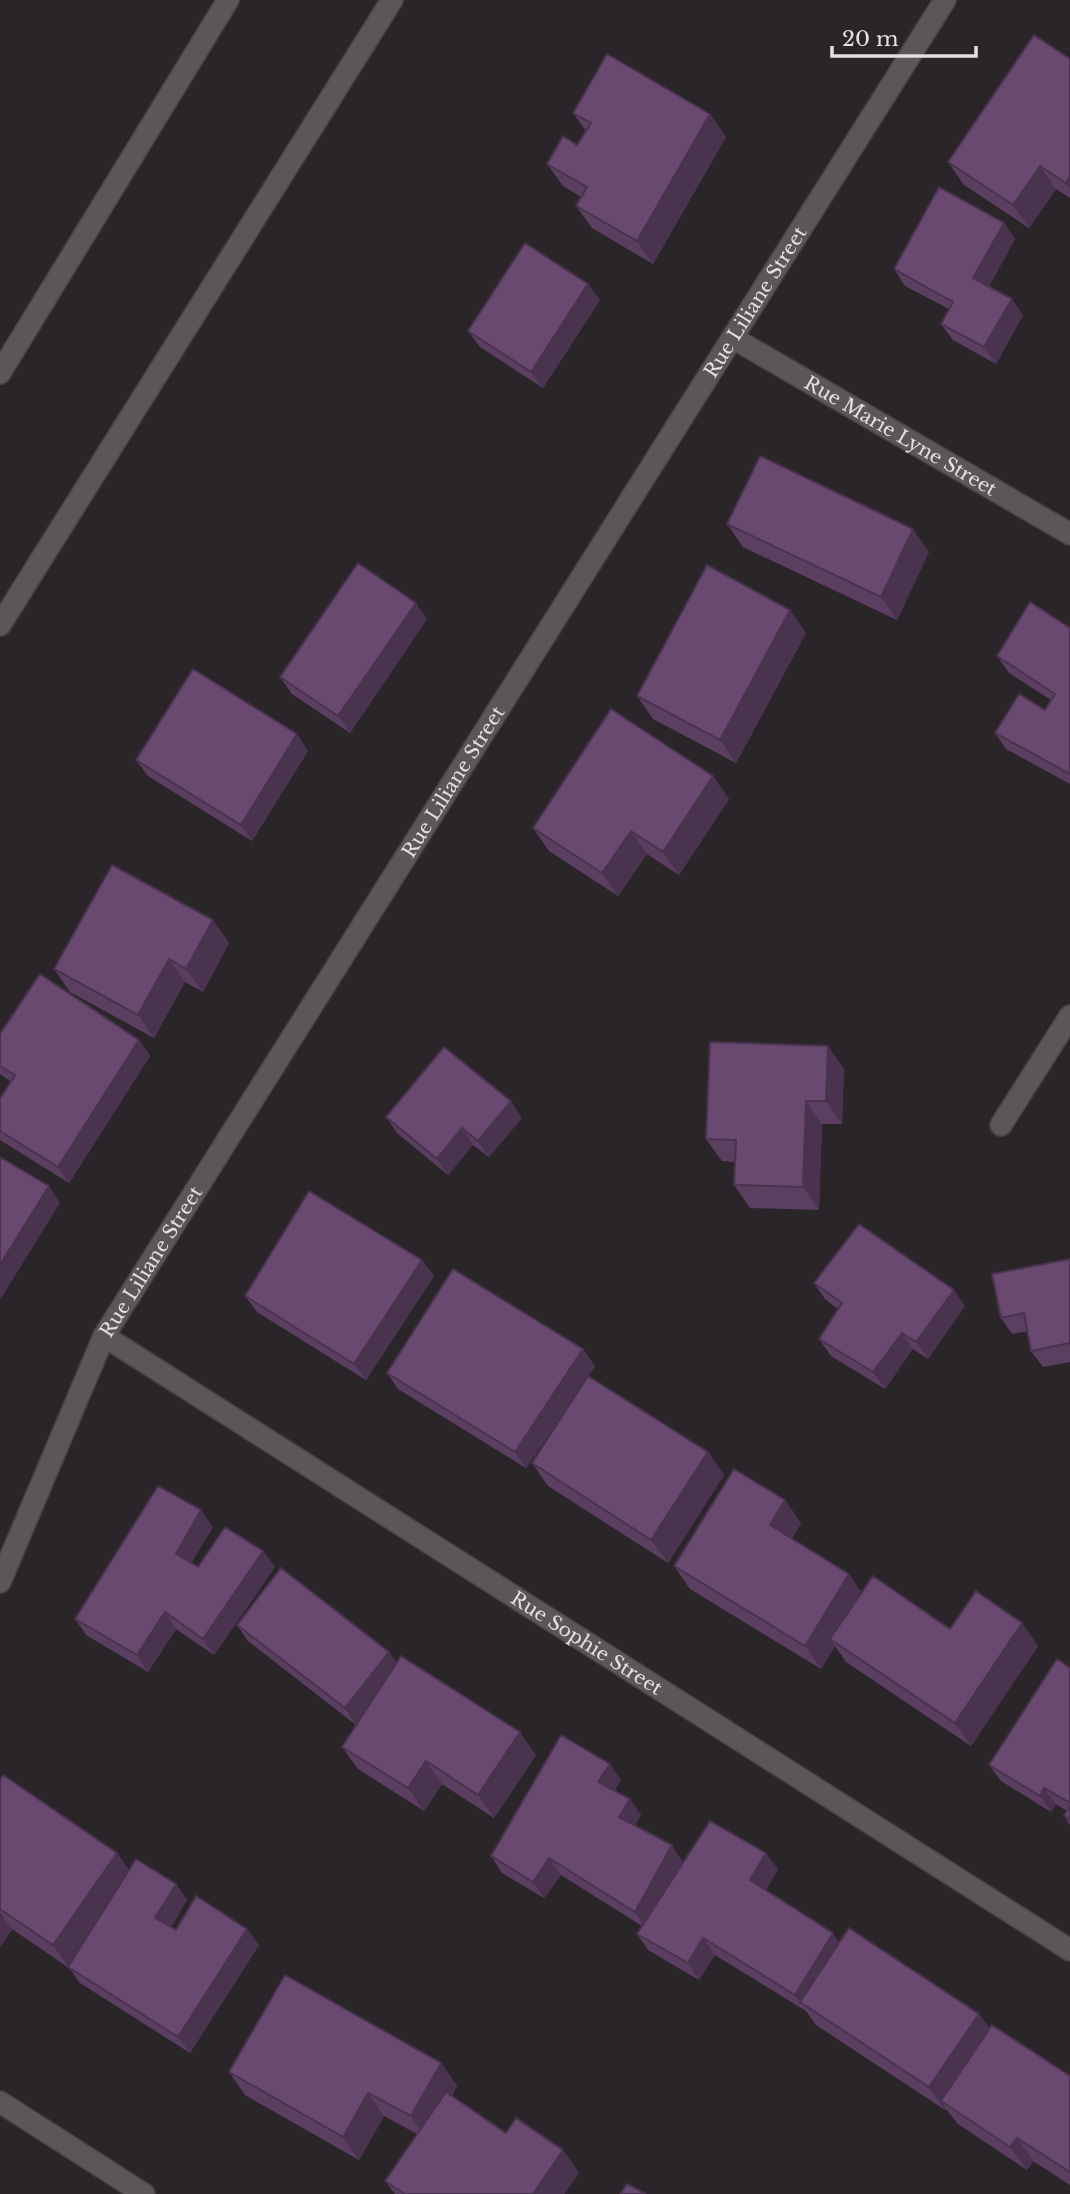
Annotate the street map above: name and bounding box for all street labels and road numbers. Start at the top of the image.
street label: Rue Liliane Street [699,222,812,382]
street label: Rue Marie Lyne Street [800,371,1001,501]
street label: Rue Liliane Street [397,701,510,862]
street label: Rue Liliane Street [95,1181,208,1342]
street label: Rue Sophie Street [507,1587,667,1700]

